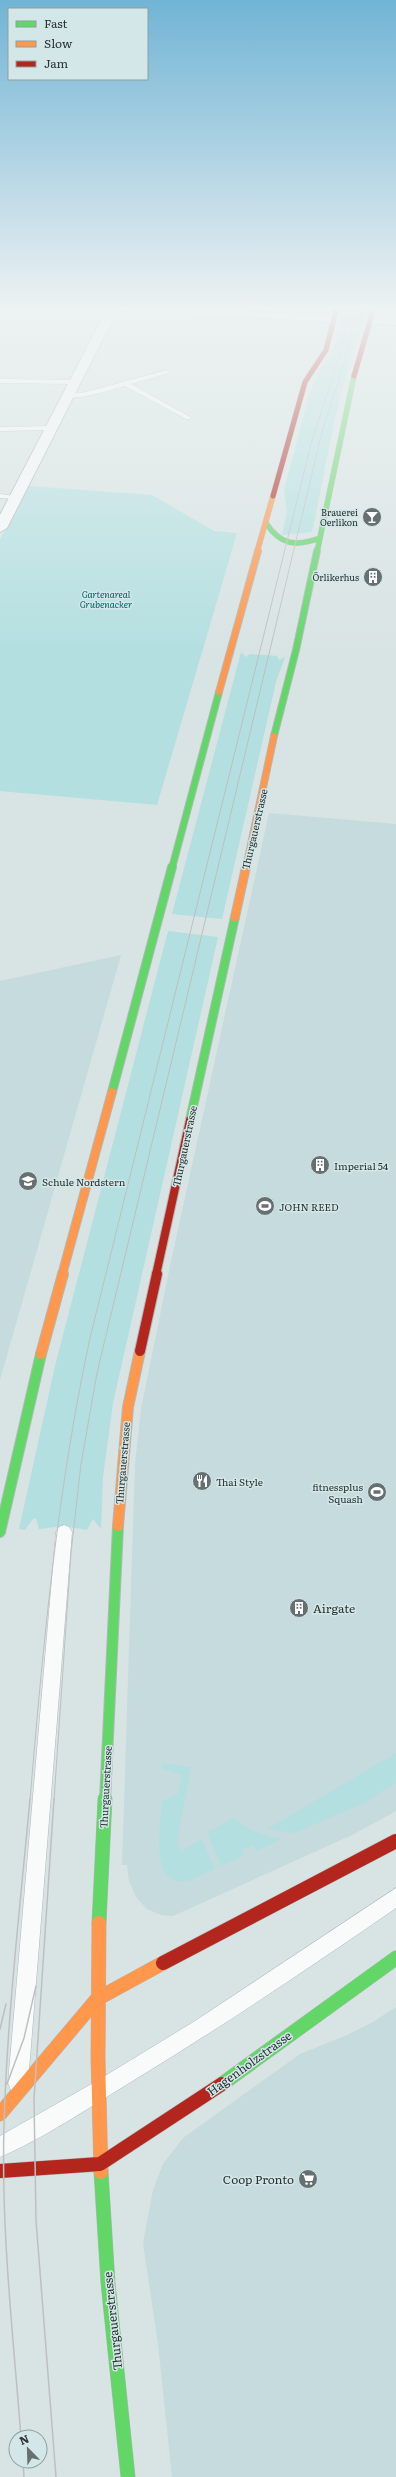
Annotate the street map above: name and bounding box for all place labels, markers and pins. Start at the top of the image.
place label: Brauerei Oerlikon [320,505,358,529]
bar icon: Brauerei Oerlikon [361,506,383,528]
building icon: Örlikerhus [362,566,384,588]
place label: Örlikerhus [313,570,359,584]
building icon: Imperial 54 [309,1154,331,1176]
place label: Imperial 54 [334,1158,389,1173]
school or university icon: Schule Nordstern [17,1170,39,1192]
place label: Schule Nordstern [42,1174,126,1189]
sports icon: JOHN REED [254,1195,276,1217]
place label: JOHN REED [279,1199,339,1214]
restaurant icon: Thai Style [191,1470,213,1492]
place label: Thai Style [216,1474,263,1489]
place label: fitnessplus Squash [312,1479,363,1506]
sports icon: fitnessplus Squash [366,1481,388,1503]
building icon: Airgate [288,1597,310,1619]
place label: Airgate [313,1599,355,1617]
supermarket icon: Coop Pronto [297,2168,319,2190]
place label: Coop Pronto [223,2170,294,2188]

